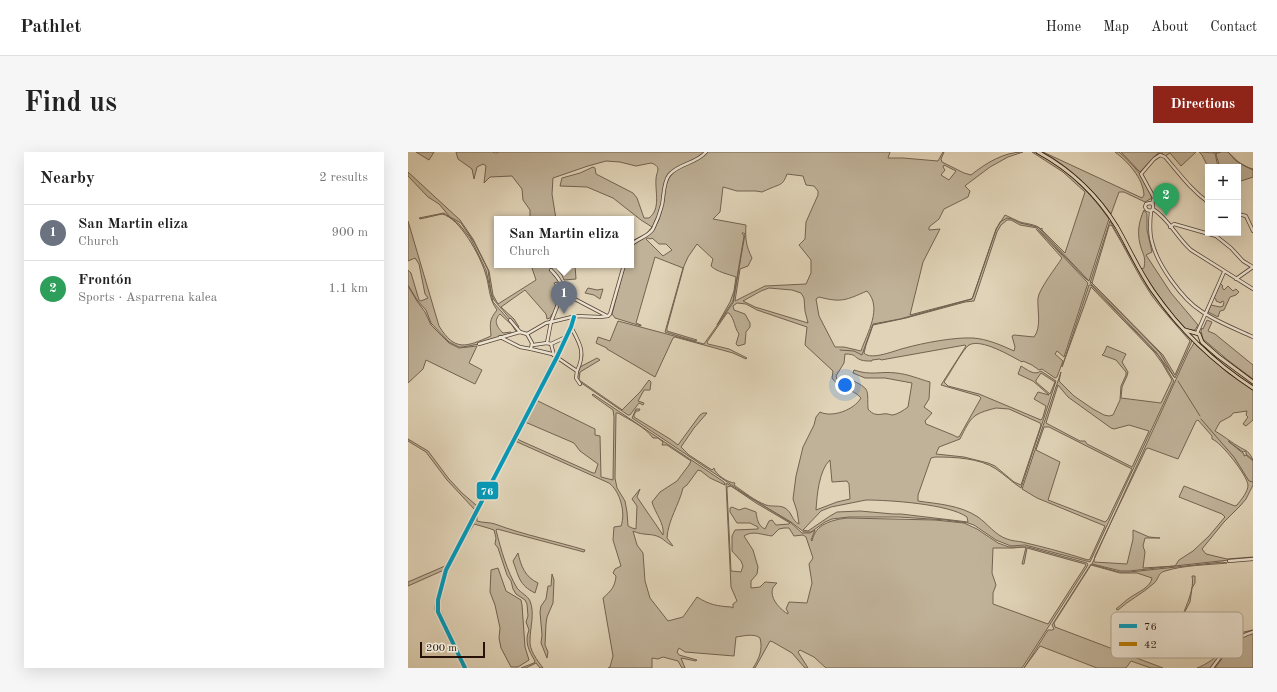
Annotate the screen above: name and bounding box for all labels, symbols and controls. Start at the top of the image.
text: Pathlet [20,18,81,37]
text: Home [1046,20,1081,34]
text: Map [1103,20,1129,34]
text: About [1151,20,1188,34]
text: Contact [1210,20,1257,34]
button: Directions [1153,86,1253,123]
text: Find us [24,90,117,118]
map controls [1205,164,1241,236]
button: + [1205,164,1241,200]
text: Nearby [40,170,95,187]
text: 2 results [319,171,368,184]
pin: 2 [1153,183,1179,216]
button: − [1205,200,1241,236]
popup [494,216,634,268]
text: San Martin eliza [78,217,188,232]
text: 1 [49,226,57,239]
text: 900 m [331,226,368,239]
text: San Martin eliza [509,227,619,242]
text: Church [78,235,119,248]
text: Church [509,245,550,258]
text: Frontón [78,273,132,288]
pin: 1 [551,281,577,314]
text: 2 [49,282,57,295]
text: 1.1 km [329,282,368,295]
text: Sports · Asparrena kalea [78,291,217,304]
your location [835,375,855,395]
line badge: 76 [476,481,499,500]
text: 76 [481,487,493,498]
legend [1111,612,1243,658]
text: 76 [1144,622,1157,633]
scale bar [420,640,485,659]
text: 42 [1144,640,1157,651]
text: 200 m [426,643,457,654]

